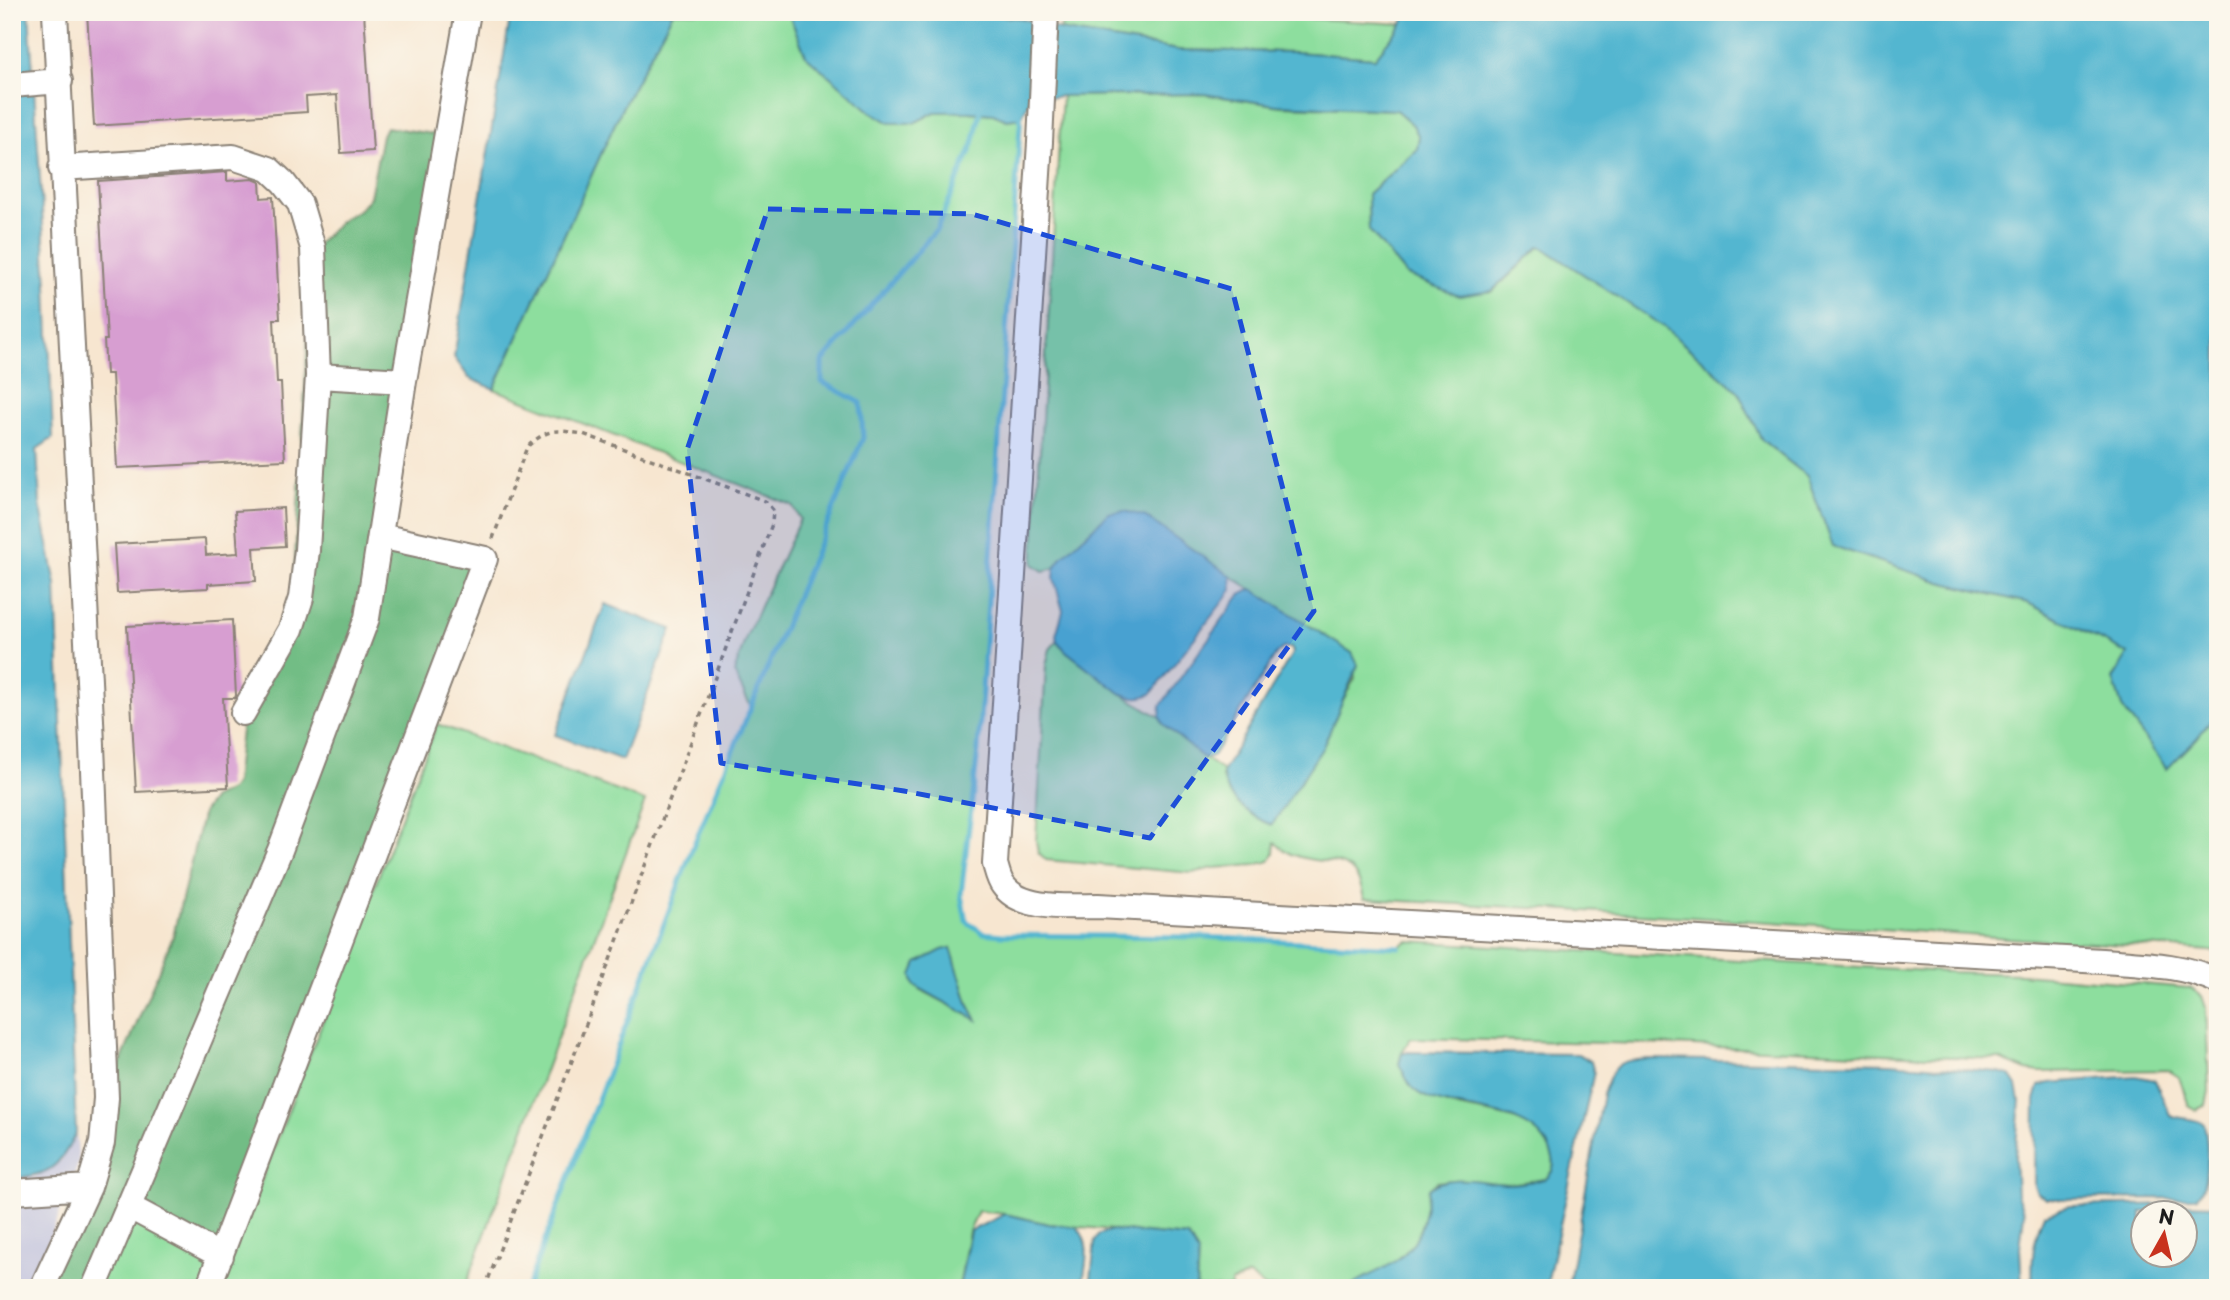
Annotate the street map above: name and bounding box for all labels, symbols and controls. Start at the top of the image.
north arrow [2128,1198,2198,1268]
text: N [2157,1201,2176,1231]

